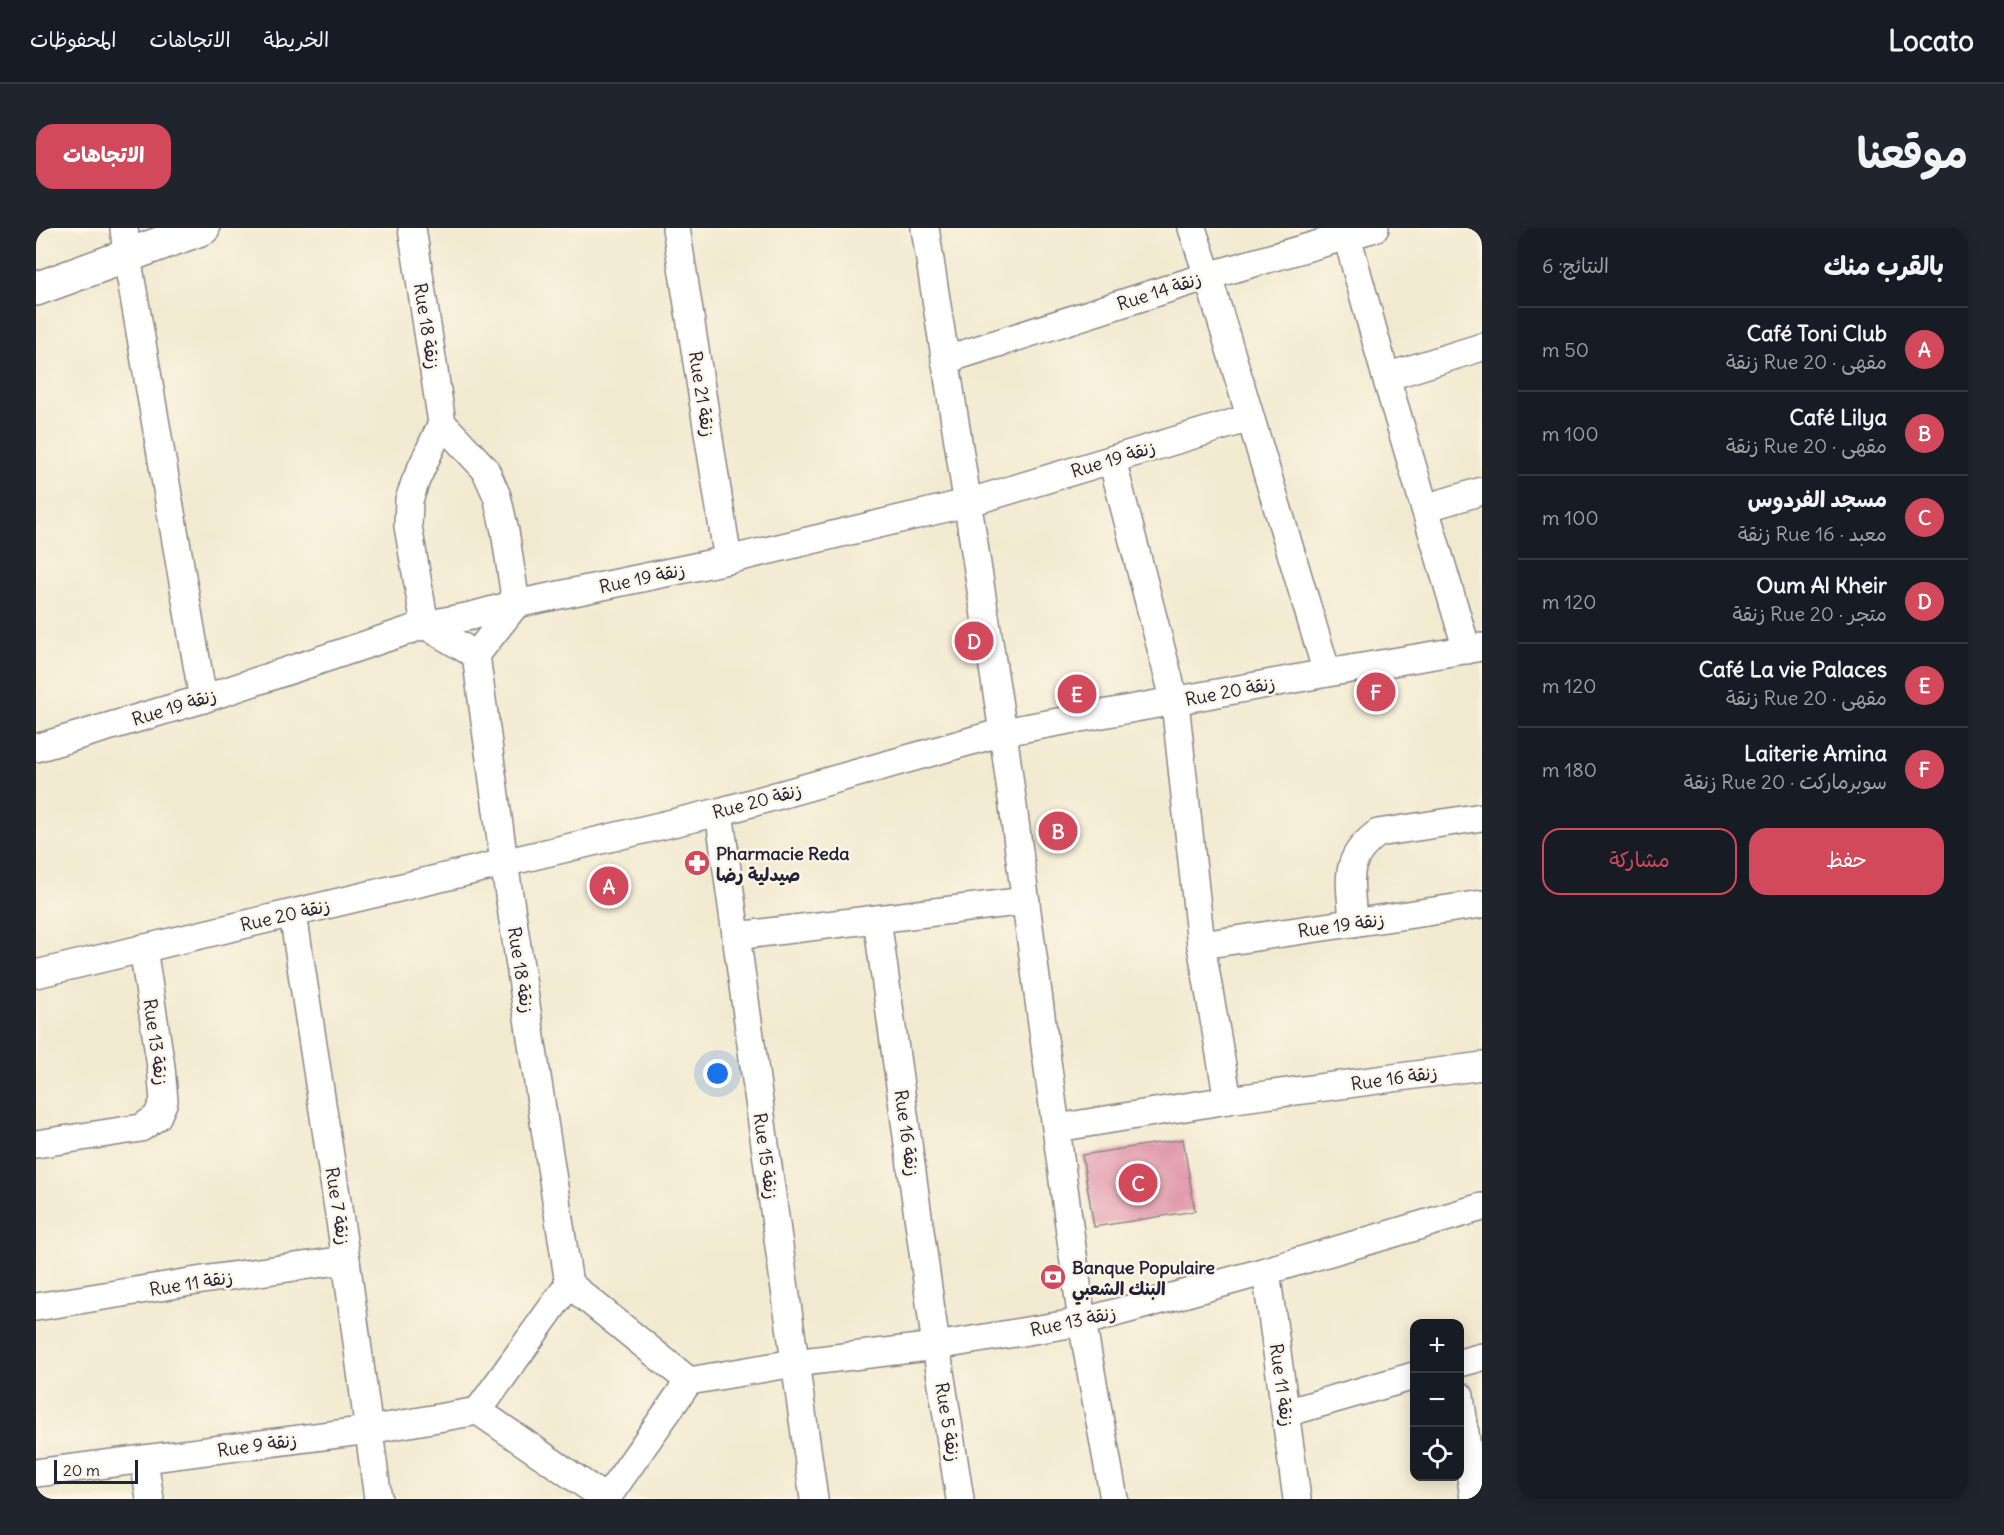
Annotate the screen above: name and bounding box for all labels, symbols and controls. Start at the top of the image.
text: Locato [1888,23,1974,59]
text: المحفوظات [30,26,116,53]
text: الاتجاهات [149,26,231,53]
text: الخريطة [264,26,329,53]
button: الاتجاهات [36,124,171,189]
text: موقعنا [1857,127,1968,179]
text: بالقرب منك [1824,249,1944,282]
text: النتائج: 6 [1542,253,1609,278]
street label: Rue 14 زنقة [1114,267,1204,315]
street label: Rue 18 زنقة [409,281,445,371]
text: Café Toni Club [1747,319,1887,347]
text: 50 m [1542,337,1589,362]
text: A [1918,337,1931,362]
street label: Rue 21 زنقة [684,349,720,439]
text: مقهى · Rue 20 زنقة [1726,349,1887,374]
text: Café Lilya [1790,403,1887,431]
text: 100 m [1542,421,1599,446]
text: B [1918,421,1931,446]
text: مقهى · Rue 20 زنقة [1726,433,1887,458]
street label: Rue 19 زنقة [1068,435,1158,483]
text: مسجد الفردوس [1748,485,1887,513]
text: 100 m [1542,505,1599,530]
text: C [1918,505,1931,530]
text: معبد · Rue 16 زنقة [1738,521,1887,546]
street label: Rue 19 زنقة [597,558,687,598]
text: Oum Al Kheir [1756,571,1887,599]
text: 120 m [1542,589,1596,614]
text: D [1917,589,1932,614]
text: متجر · Rue 20 زنقة [1733,601,1887,626]
pin: D [954,618,994,664]
text: Café La vie Palaces [1699,655,1887,683]
pin: F [1356,670,1396,714]
street label: Rue 20 زنقة [1183,671,1277,711]
pin: E [1058,672,1096,716]
text: 120 m [1542,673,1596,698]
text: E [1919,673,1930,698]
street label: Rue 19 زنقة [129,683,219,731]
text: مقهى · Rue 20 زنقة [1726,685,1887,710]
text: Laiterie Amina [1744,739,1887,767]
text: 180 m [1542,757,1597,782]
text: F [1919,757,1930,782]
text: سوبرماركت · Rue 20 زنقة [1684,769,1887,794]
street label: Rue 20 زنقة [710,778,804,824]
pin: B [1038,808,1078,854]
button: مشاركة [1542,828,1737,895]
button: حفظ [1749,828,1944,895]
place label: Pharmacie Reda صيدلية رضا [716,842,850,886]
pharmacy icon: Pharmacie Reda صيدلية رضا [682,848,712,878]
pin: A [590,864,628,908]
street label: Rue 20 زنقة [238,894,332,936]
street label: Rue 19 زنقة [1296,908,1386,942]
street label: Rue 18 زنقة [503,925,539,1015]
street label: Rue 13 زنقة [139,997,173,1087]
your location [703,1059,732,1088]
street label: Rue 16 زنقة [1349,1061,1439,1095]
street label: Rue 16 زنقة [890,1088,924,1178]
street label: Rue 15 زنقة [749,1111,783,1201]
pin: C [1118,1160,1158,1206]
street label: Rue 7 زنقة [321,1165,355,1247]
place label: Banque Populaire البنك الشعبي [1072,1256,1215,1305]
bank icon: Banque Populaire البنك الشعبي [1038,1262,1068,1292]
street label: Rue 11 زنقة [148,1265,234,1301]
street label: Rue 13 زنقة [1028,1301,1118,1341]
map controls [1410,1319,1464,1481]
button: + [1410,1319,1464,1373]
street label: Rue 11 زنقة [1265,1342,1299,1428]
button: − [1410,1373,1464,1427]
street label: Rue 5 زنقة [930,1381,966,1463]
button: locate [1410,1427,1464,1481]
street label: Rue 9 زنقة [216,1428,298,1462]
scale bar [54,1457,138,1484]
text: 20 m [63,1460,100,1480]

